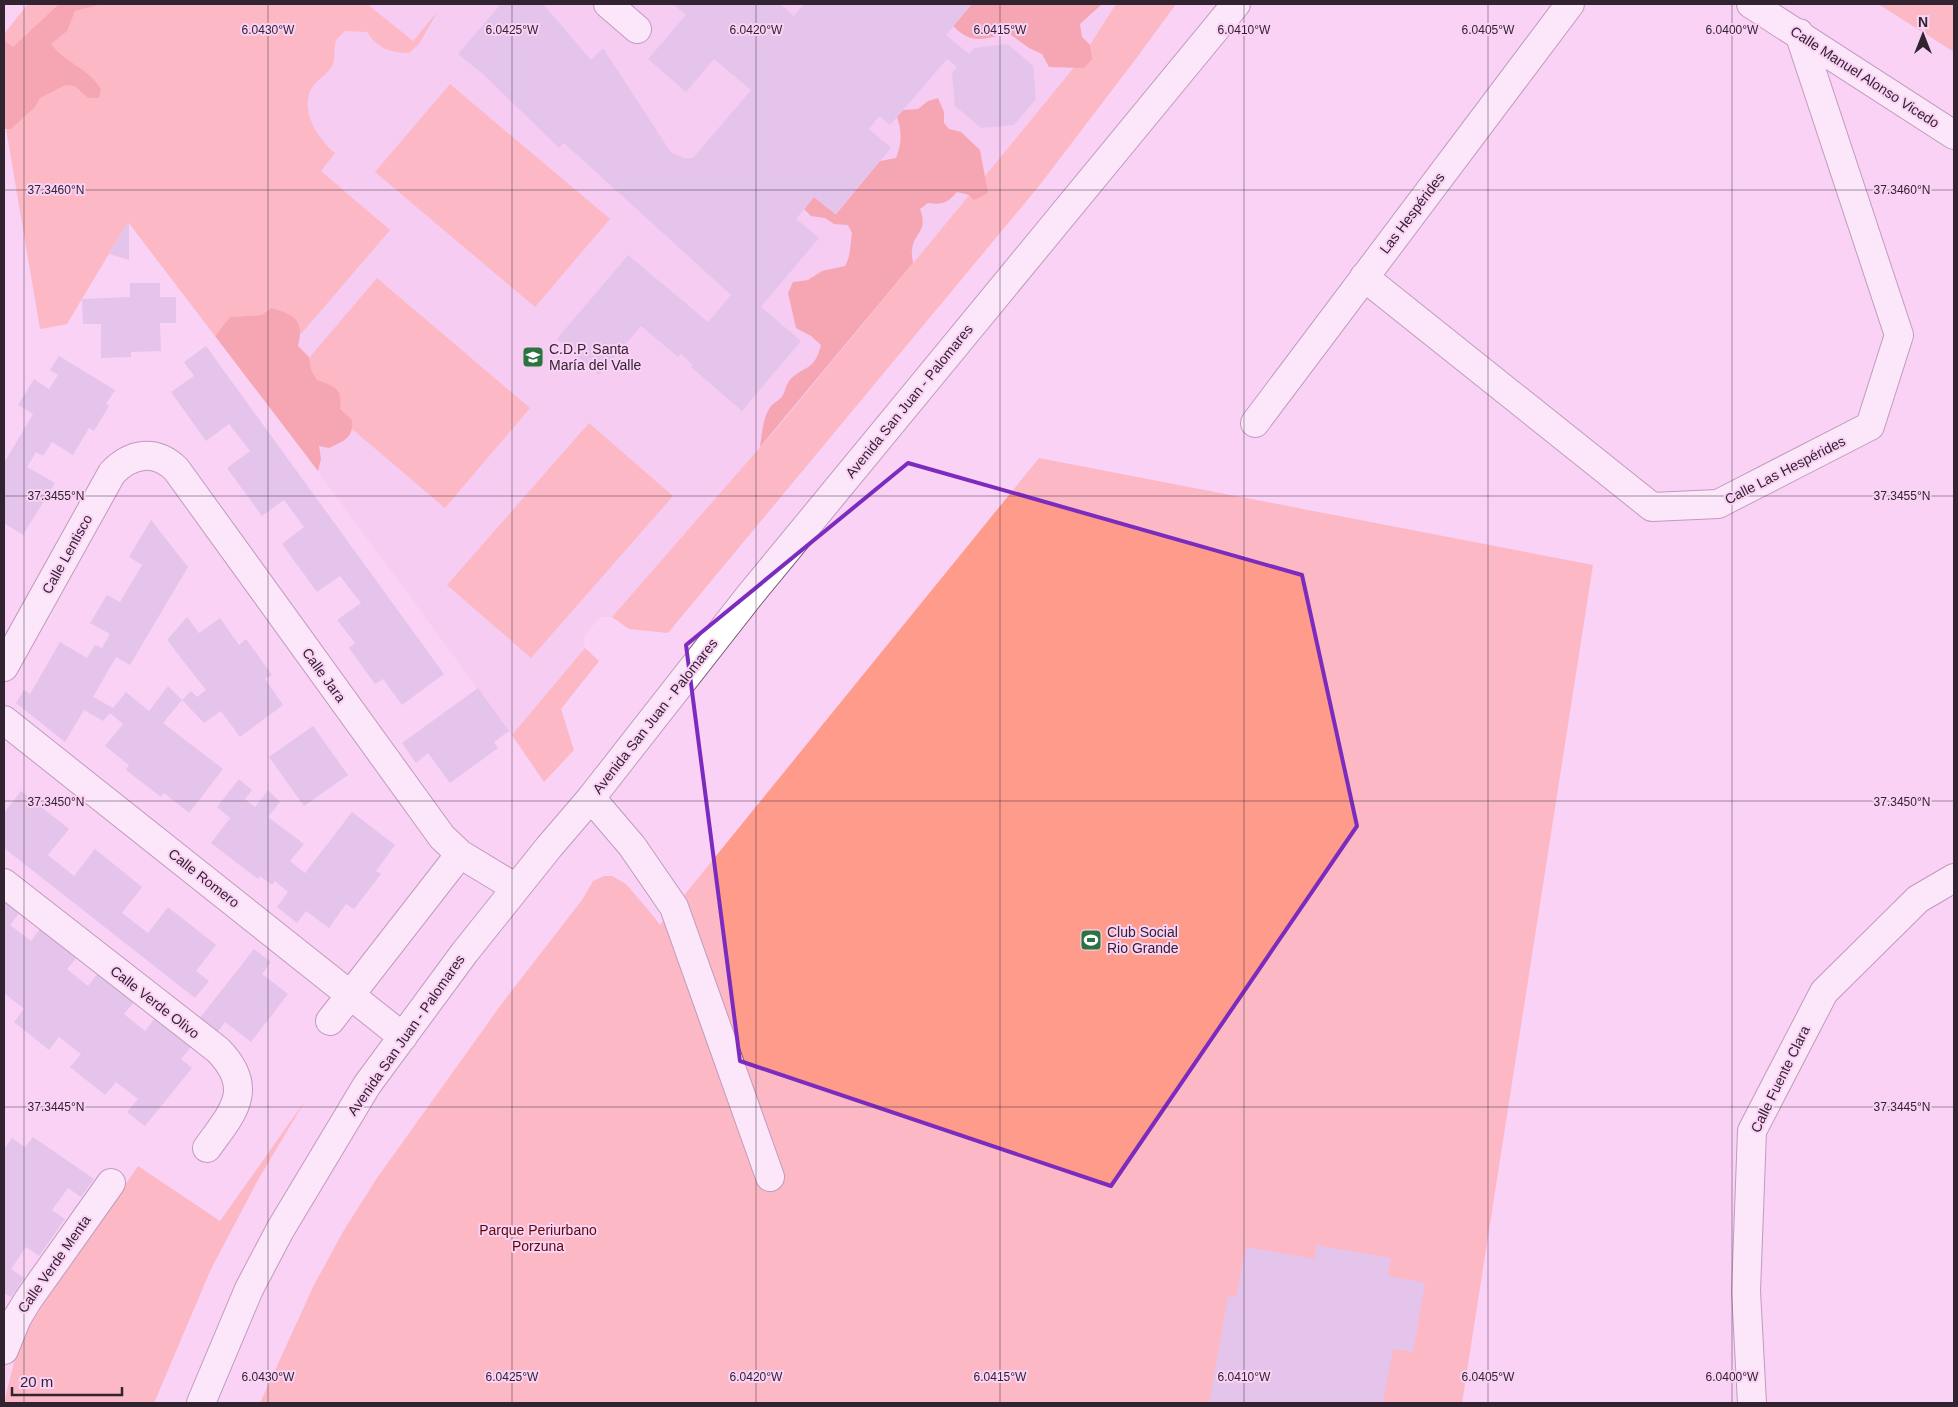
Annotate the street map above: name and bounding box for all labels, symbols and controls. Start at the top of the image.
north arrow [1898,10,1948,60]
text: N [1918,14,1928,30]
text: 6.0430°W [242,23,295,37]
text: 6.0425°W [486,23,539,37]
text: 6.0420°W [730,23,783,37]
text: 6.0415°W [974,23,1027,37]
text: 6.0410°W [1218,23,1271,37]
text: 6.0405°W [1462,23,1515,37]
text: 6.0400°W [1706,23,1759,37]
street label: Calle Manuel Alonso Vicedo [1788,23,1943,131]
street label: Las Hespérides [1376,169,1448,257]
text: 37.3460°N [28,183,84,197]
text: 37.3460°N [1874,183,1930,197]
street label: Avenida San Juan - Palomares [842,321,976,481]
place label: C.D.P. Santa María del Valle [549,341,642,373]
school or university icon: C.D.P. Santa María del Valle [521,345,545,369]
street label: Calle Las Hespérides [1722,433,1848,507]
text: 37.3455°N [28,489,84,503]
text: 37.3455°N [1874,489,1930,503]
street label: Calle Lentisco [39,511,95,596]
street label: Avenida San Juan - Palomares [589,635,721,797]
street label: Calle Jara [299,645,349,705]
text: 37.3450°N [28,795,84,809]
text: 37.3450°N [1874,795,1930,809]
street label: Calle Romero [165,845,243,911]
place label: Club Social Rio Grande [1107,924,1179,956]
sports icon: Club Social Rio Grande [1079,928,1103,952]
street label: Avenida San Juan - Palomares [344,951,468,1119]
street label: Calle Verde Olivo [107,962,203,1042]
street label: Calle Fuente Clara [1747,1023,1813,1135]
text: 37.3445°N [28,1100,84,1114]
text: 37.3445°N [1874,1100,1930,1114]
street label: Calle Verde Menta [14,1212,94,1316]
park label: Parque Periurbano Porzuna [479,1222,597,1254]
scale bar [12,1364,122,1396]
text: 6.0430°W [242,1370,295,1384]
text: 6.0425°W [486,1370,539,1384]
text: 6.0420°W [730,1370,783,1384]
text: 6.0415°W [974,1370,1027,1384]
text: 6.0410°W [1218,1370,1271,1384]
text: 6.0405°W [1462,1370,1515,1384]
text: 6.0400°W [1706,1370,1759,1384]
text: 20 m [20,1373,53,1390]

